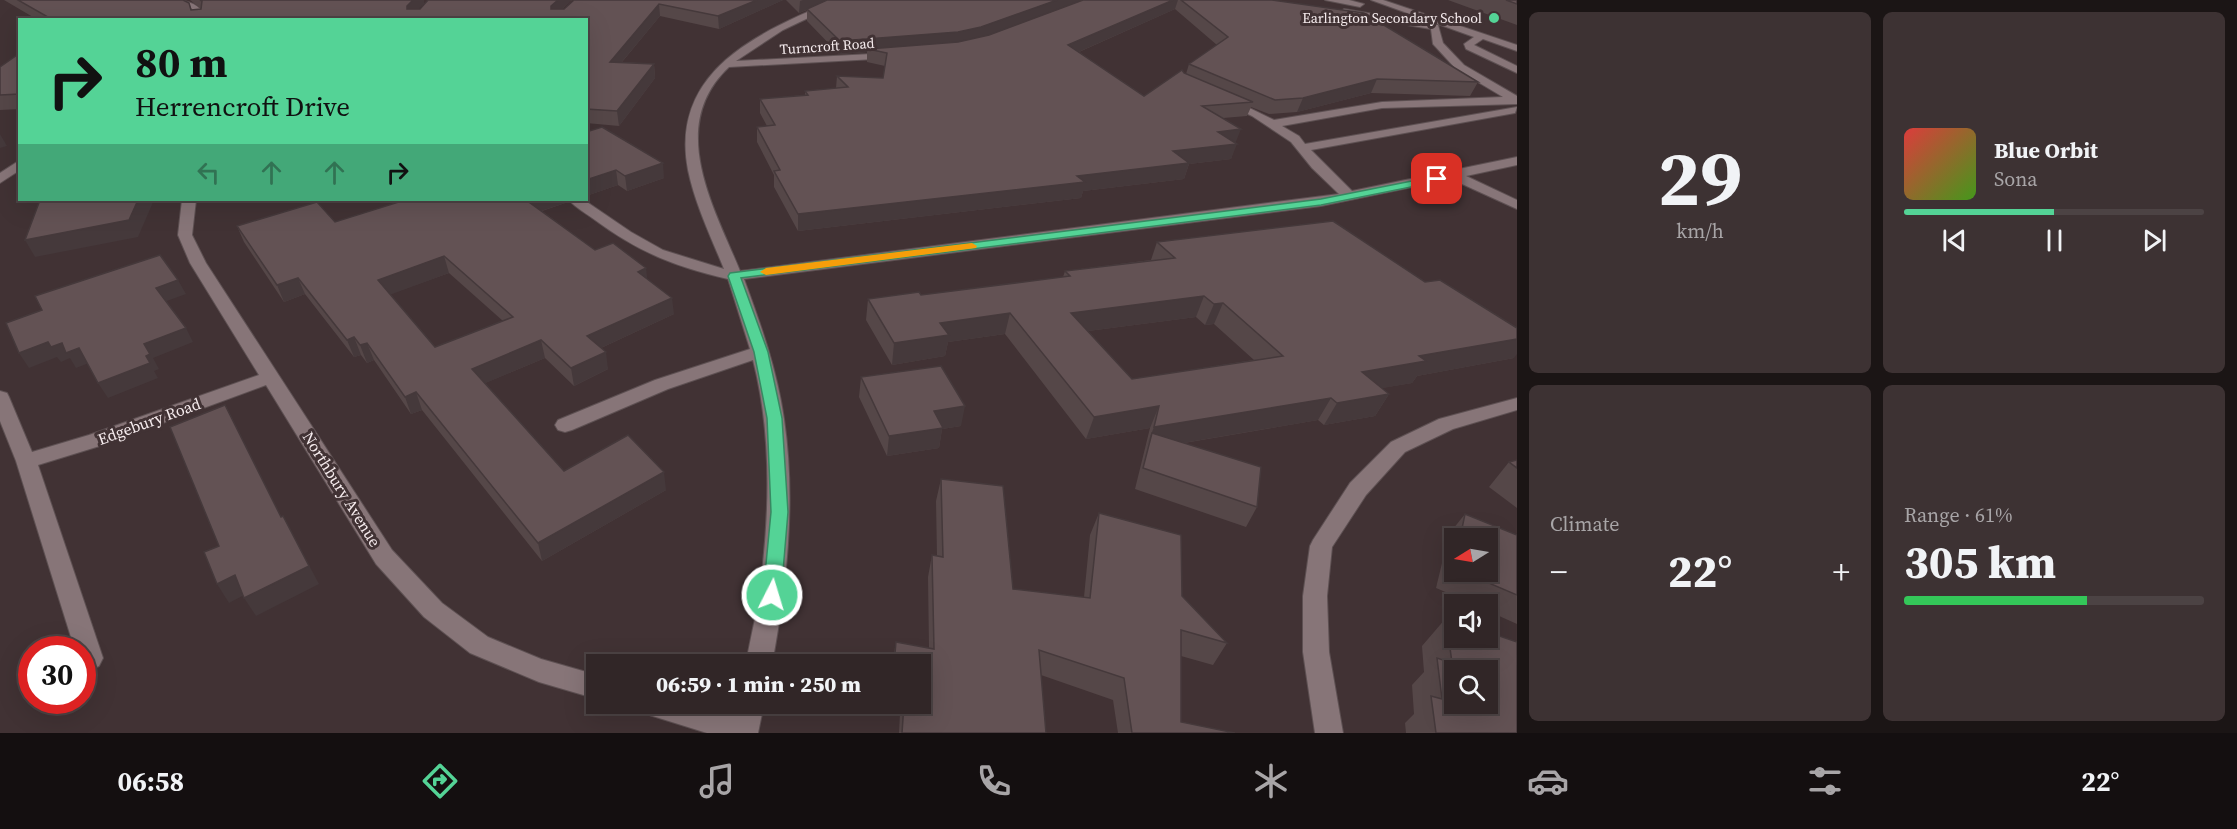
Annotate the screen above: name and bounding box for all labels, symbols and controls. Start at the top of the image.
place label: Earlington Secondary School [1302,8,1482,28]
marker: Earlington Secondary School [1487,11,1501,25]
text: 80 m [135,33,228,91]
street label: Turncroft Road [779,33,875,59]
icon: right [36,42,114,120]
text: Herrencroft Drive [135,88,350,125]
text: 29 [1658,124,1742,231]
text: Blue Orbit [1994,135,2098,165]
pin [1411,153,1462,204]
icon: left [192,156,225,189]
icon: ahead [255,156,288,189]
icon: ahead [318,156,351,189]
icon: right [381,156,414,189]
icon: arrive [1420,162,1453,195]
text: Sona [1994,165,2038,193]
text: km/h [1676,217,1724,245]
icon: previous [1938,224,1971,257]
icon: pause [2038,224,2071,257]
icon: next [2138,224,2171,257]
street label: Edgebury Road [94,392,204,450]
street label: Northbury Avenue [298,427,386,551]
text: Range · 61% [1904,501,2013,529]
text: Climate [1550,510,1619,538]
north arrow [1444,528,1498,582]
map controls [1444,528,1498,714]
text: 305 km [1904,531,2056,593]
text: 22° [1668,540,1732,602]
text: − [1550,549,1568,594]
text: + [1832,549,1850,594]
position arrow [740,563,804,627]
button: sound [1444,594,1498,648]
speed limit sign: 30 [18,636,96,714]
button: search [1444,660,1498,714]
text: 06:59 · 1 min · 250 m [656,669,861,699]
icon: directions [419,760,461,802]
icon: music [696,760,738,802]
icon: phone [973,760,1015,802]
icon: climate [1250,760,1292,802]
icon: car [1527,760,1569,802]
icon: filters [1804,760,1846,802]
text: 06:58 [118,763,184,800]
text: 22° [2081,763,2119,800]

